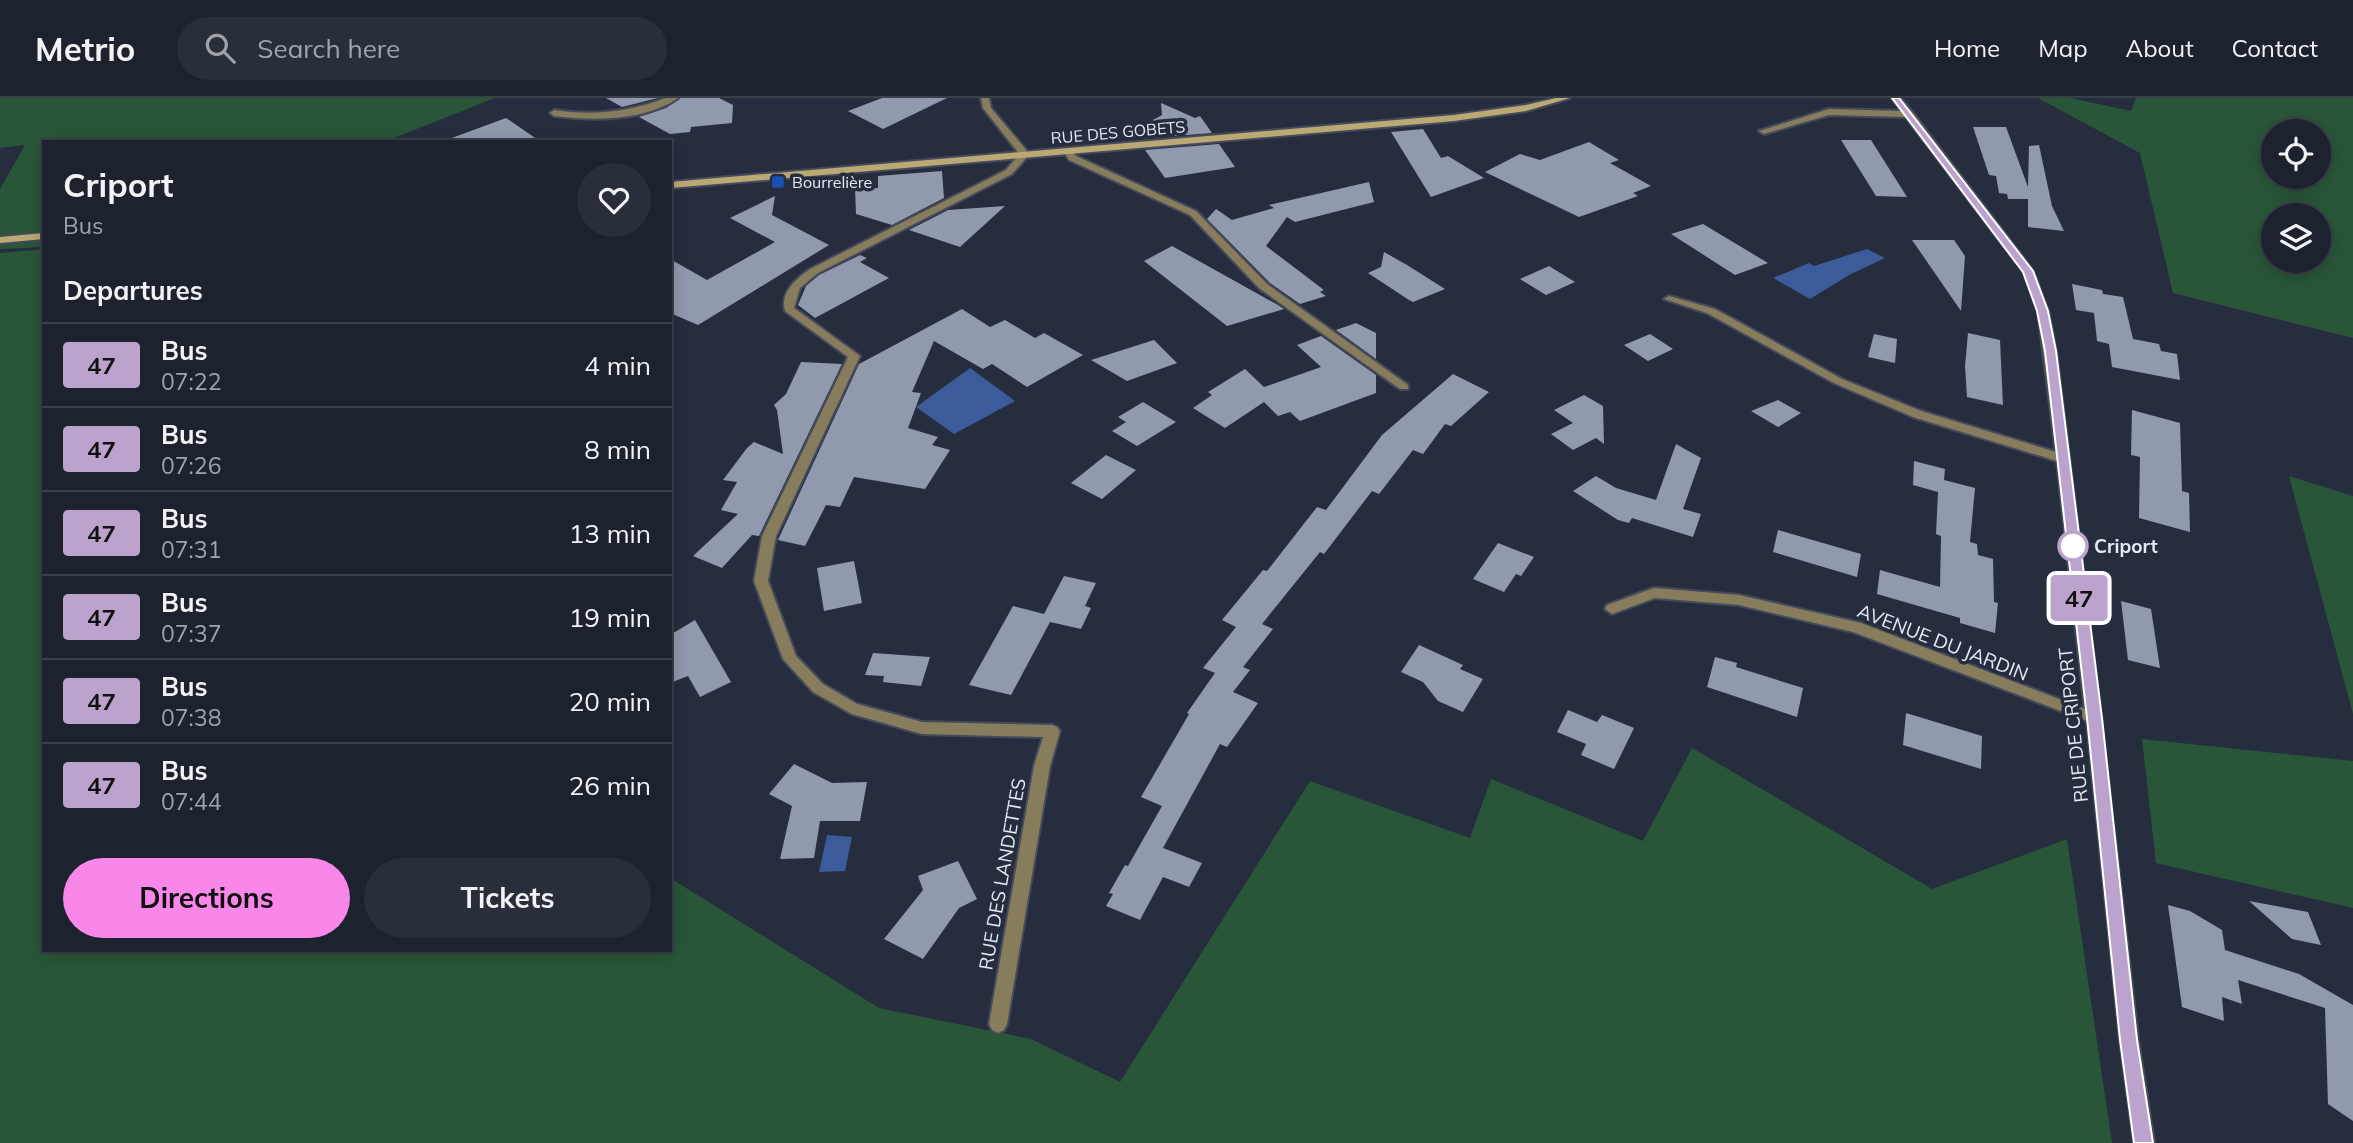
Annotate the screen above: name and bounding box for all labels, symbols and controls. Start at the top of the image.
search box [177,17,667,80]
text: Metrio [35,28,135,69]
icon: search [201,29,239,67]
text: Search here [257,32,400,65]
text: Home [1934,33,2000,63]
text: Map [2038,33,2088,63]
text: About [2126,33,2194,63]
text: Contact [2232,33,2318,63]
street label: RUE DES GOBETS [1050,116,1186,148]
map controls [2261,119,2331,273]
button: locate [2261,119,2331,189]
button: heart [577,163,651,237]
text: Criport [63,164,174,205]
place label: Bourrelière [792,172,872,192]
marker: Bourrelière [770,174,786,190]
button: layers [2261,203,2331,273]
text: Bus [63,211,103,240]
text: Departures [63,274,203,307]
text: Bus [161,334,207,367]
text: 4 min [584,349,651,382]
text: 47 [87,350,116,380]
text: 07:22 [161,367,221,396]
text: Bus [161,418,207,451]
text: 8 min [584,433,651,466]
text: 47 [87,434,116,464]
text: 07:26 [161,451,221,480]
text: Bus [161,502,207,535]
text: 13 min [569,517,651,550]
text: 47 [87,518,116,548]
marker: Criport [2058,531,2088,561]
place label: Criport [2094,534,2158,558]
text: 07:31 [161,535,221,564]
line badge: 47 [2048,575,2110,621]
text: 47 [2065,583,2093,613]
text: Bus [161,586,207,619]
street label: AVENUE DU JARDIN [1854,598,2032,686]
text: 19 min [569,601,651,634]
text: 47 [87,602,116,632]
text: 07:37 [161,619,221,648]
street label: RUE DE CRIPORT [2053,646,2093,804]
text: Bus [161,670,207,703]
text: 20 min [569,685,651,718]
text: 47 [87,686,116,716]
text: 07:38 [161,703,221,732]
text: Bus [161,754,207,787]
text: 26 min [569,769,651,802]
text: 47 [87,770,116,800]
street label: RUE DES LANDETTES [973,776,1031,972]
text: 07:44 [161,787,221,816]
button: Directions [63,858,350,938]
button: Tickets [364,858,651,938]

